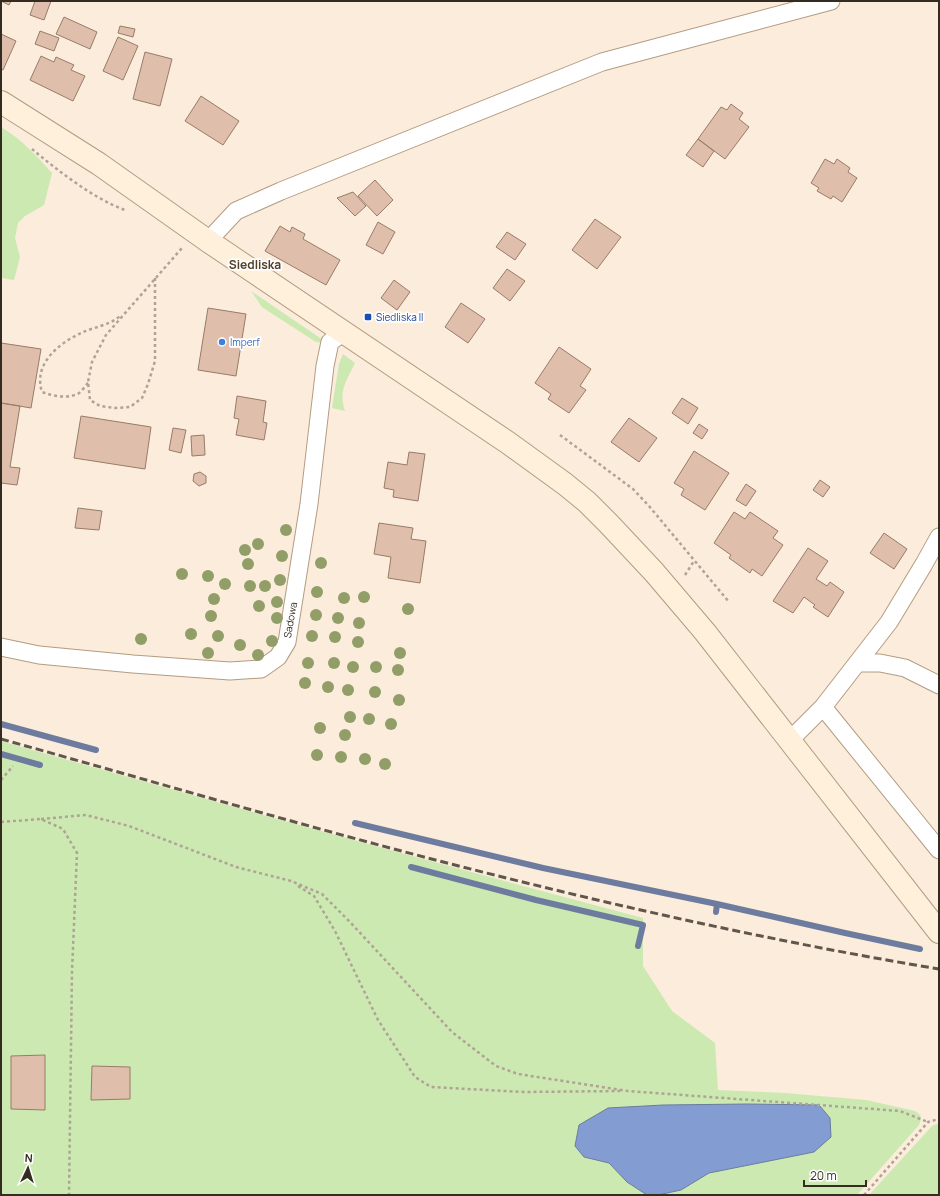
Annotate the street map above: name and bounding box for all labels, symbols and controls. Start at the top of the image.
district label: Siedliska [229,256,281,273]
place label: Siedliska II [376,310,423,324]
marker: Siedliska II [363,312,373,322]
place label: Imperf [230,335,260,349]
marker: Imperf [217,337,227,347]
street label: Sadowa [280,601,300,639]
north arrow [8,1148,48,1188]
text: N [24,1150,33,1165]
scale bar [804,1162,866,1188]
text: 20 m [810,1167,837,1184]

